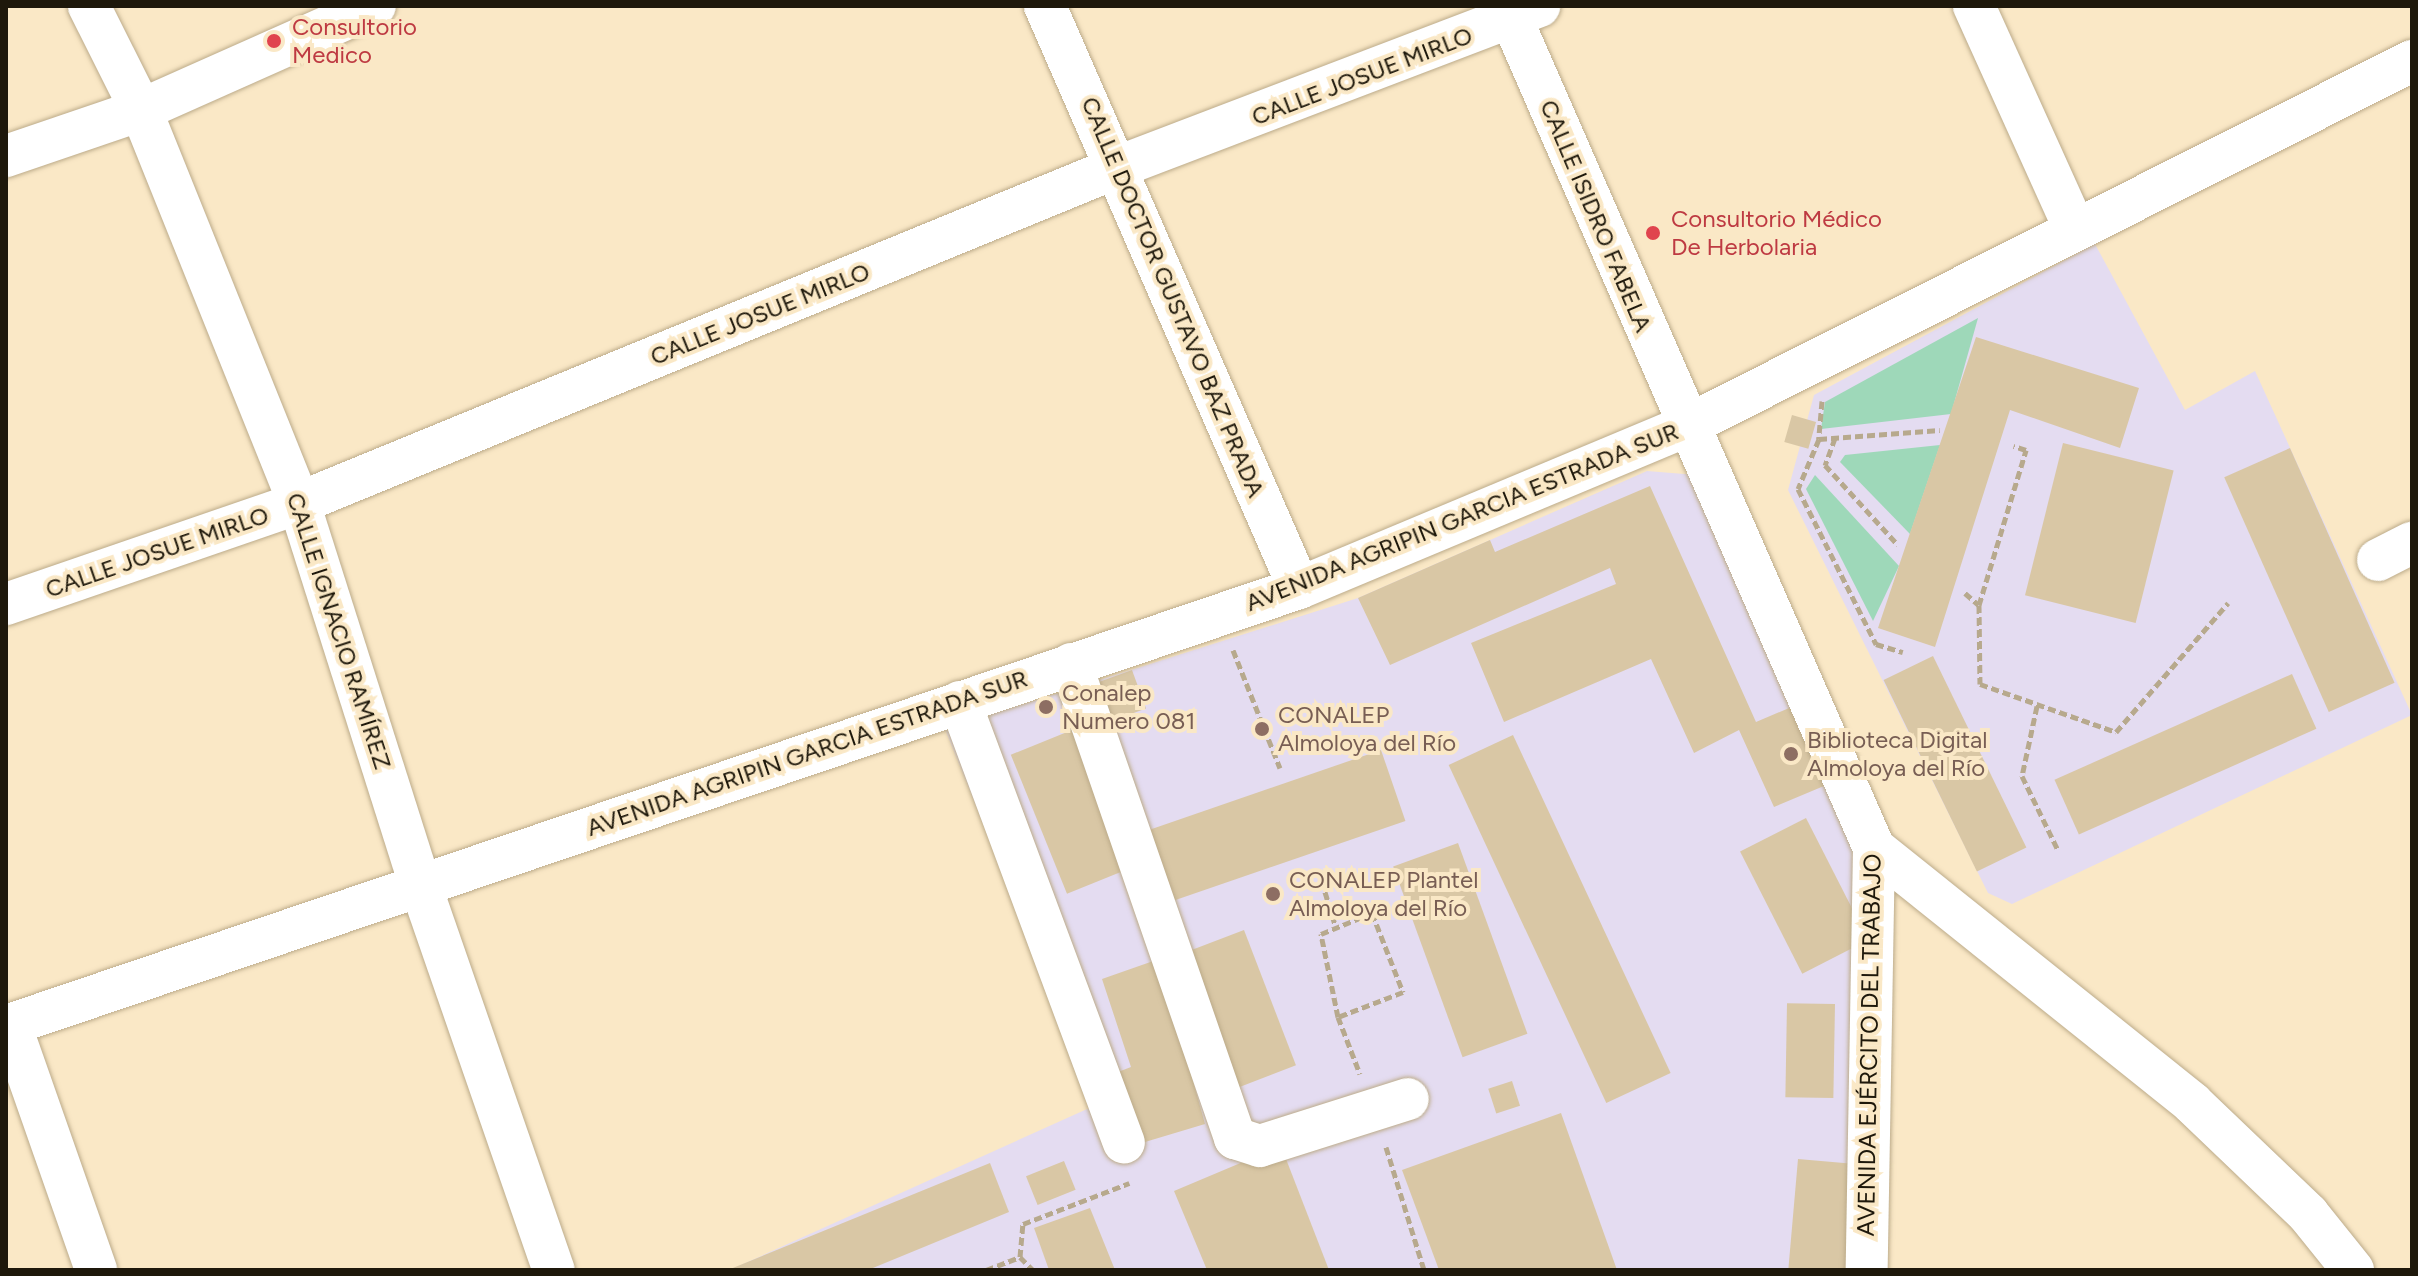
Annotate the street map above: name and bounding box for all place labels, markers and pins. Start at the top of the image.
place label: Consultorio Medico [292,13,417,69]
marker: Consultorio Medico [263,30,285,52]
place label: Consultorio Médico De Herbolaria [1671,205,1882,261]
marker: Consultorio Médico De Herbolaria [1642,222,1664,244]
place label: Conalep Numero 081 [1062,679,1195,735]
marker: Conalep Numero 081 [1037,698,1055,716]
place label: CONALEP Almoloya del Río [1278,701,1456,757]
marker: CONALEP Almoloya del Río [1253,720,1271,738]
place label: Biblioteca Digital Almoloya del Río [1807,726,1988,782]
marker: Biblioteca Digital Almoloya del Río [1782,745,1800,763]
place label: CONALEP Plantel Almoloya del Río [1289,866,1478,922]
marker: CONALEP Plantel Almoloya del Río [1264,885,1282,903]

